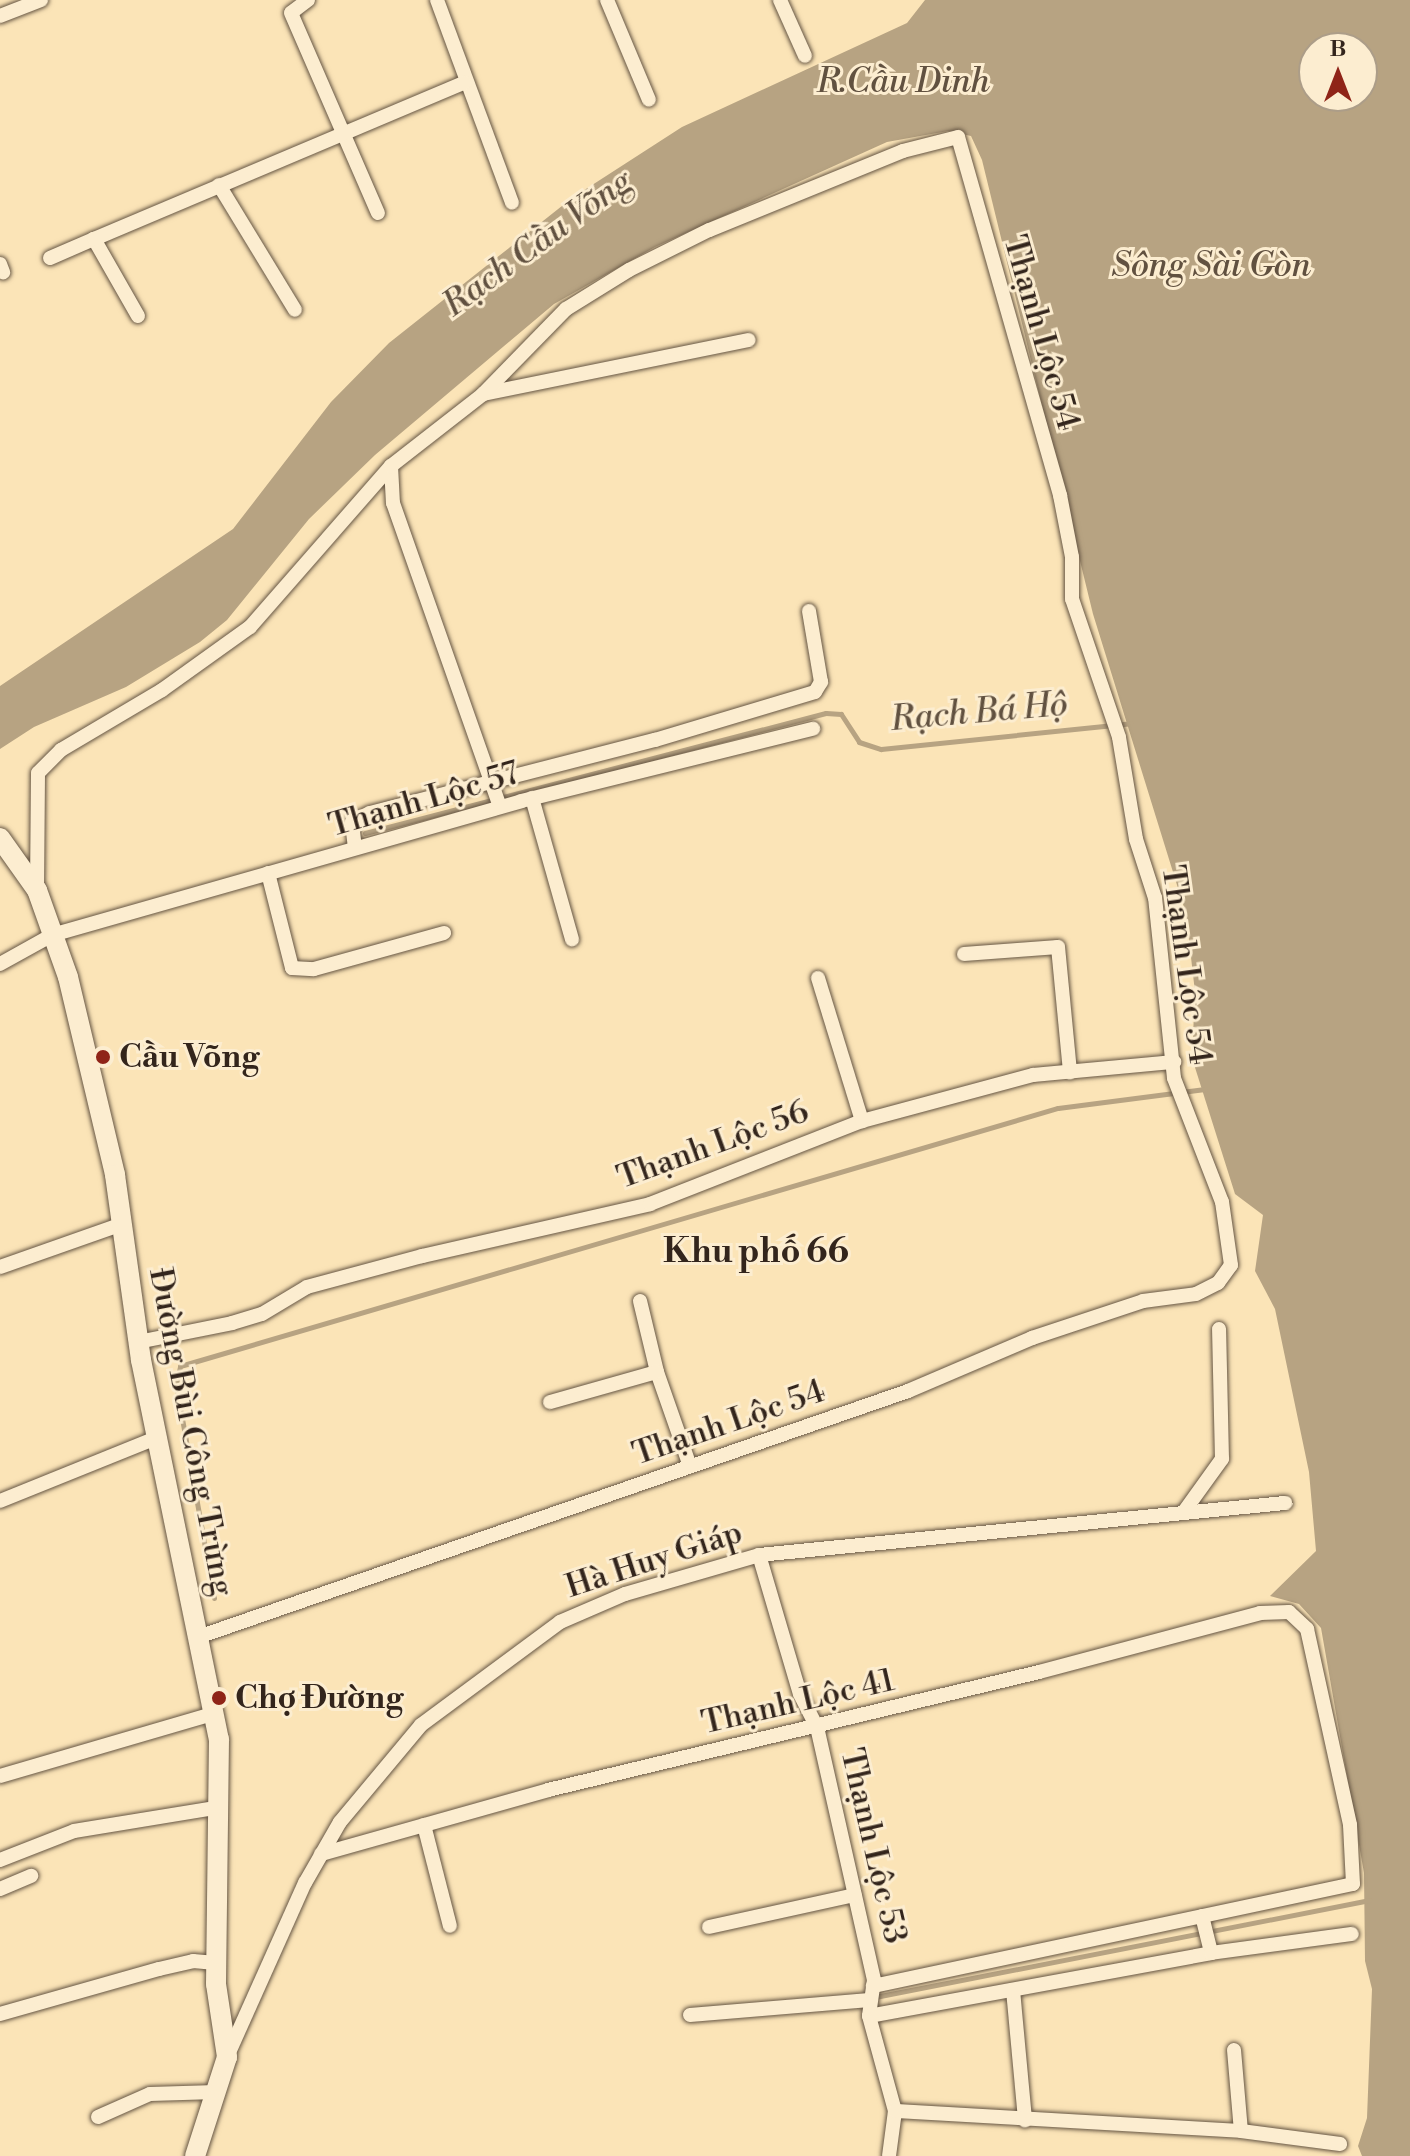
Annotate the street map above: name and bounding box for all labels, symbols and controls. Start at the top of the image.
north arrow [1298,32,1378,112]
text: B [1330,36,1346,63]
water label: R.Cầu Dinh [816,63,990,103]
water label: Rạch Cầu Võng [435,162,641,326]
street label: Thạnh Lộc 54 [995,231,1087,435]
water label: Sông Sài Gòn [1111,247,1311,287]
water label: Rạch Bá Hộ [889,685,1069,741]
street label: Thạnh Lộc 57 [324,754,524,846]
street label: Thạnh Lộc 54 [1153,863,1219,1067]
place label: Cầu Võng [119,1038,259,1076]
marker: Cầu Võng [94,1048,112,1066]
street label: Thạnh Lộc 56 [612,1093,814,1197]
district label: Khu phố 66 [663,1233,849,1273]
street label: Đường Bùi Công Trừng [140,1265,242,1599]
street label: Thạnh Lộc 54 [628,1372,830,1474]
street label: Hà Huy Giáp [561,1513,747,1607]
street label: Thạnh Lộc 41 [698,1661,898,1743]
place label: Chợ Đường [235,1679,403,1717]
marker: Chợ Đường [210,1689,228,1707]
street label: Thạnh Lộc 53 [832,1745,914,1947]

